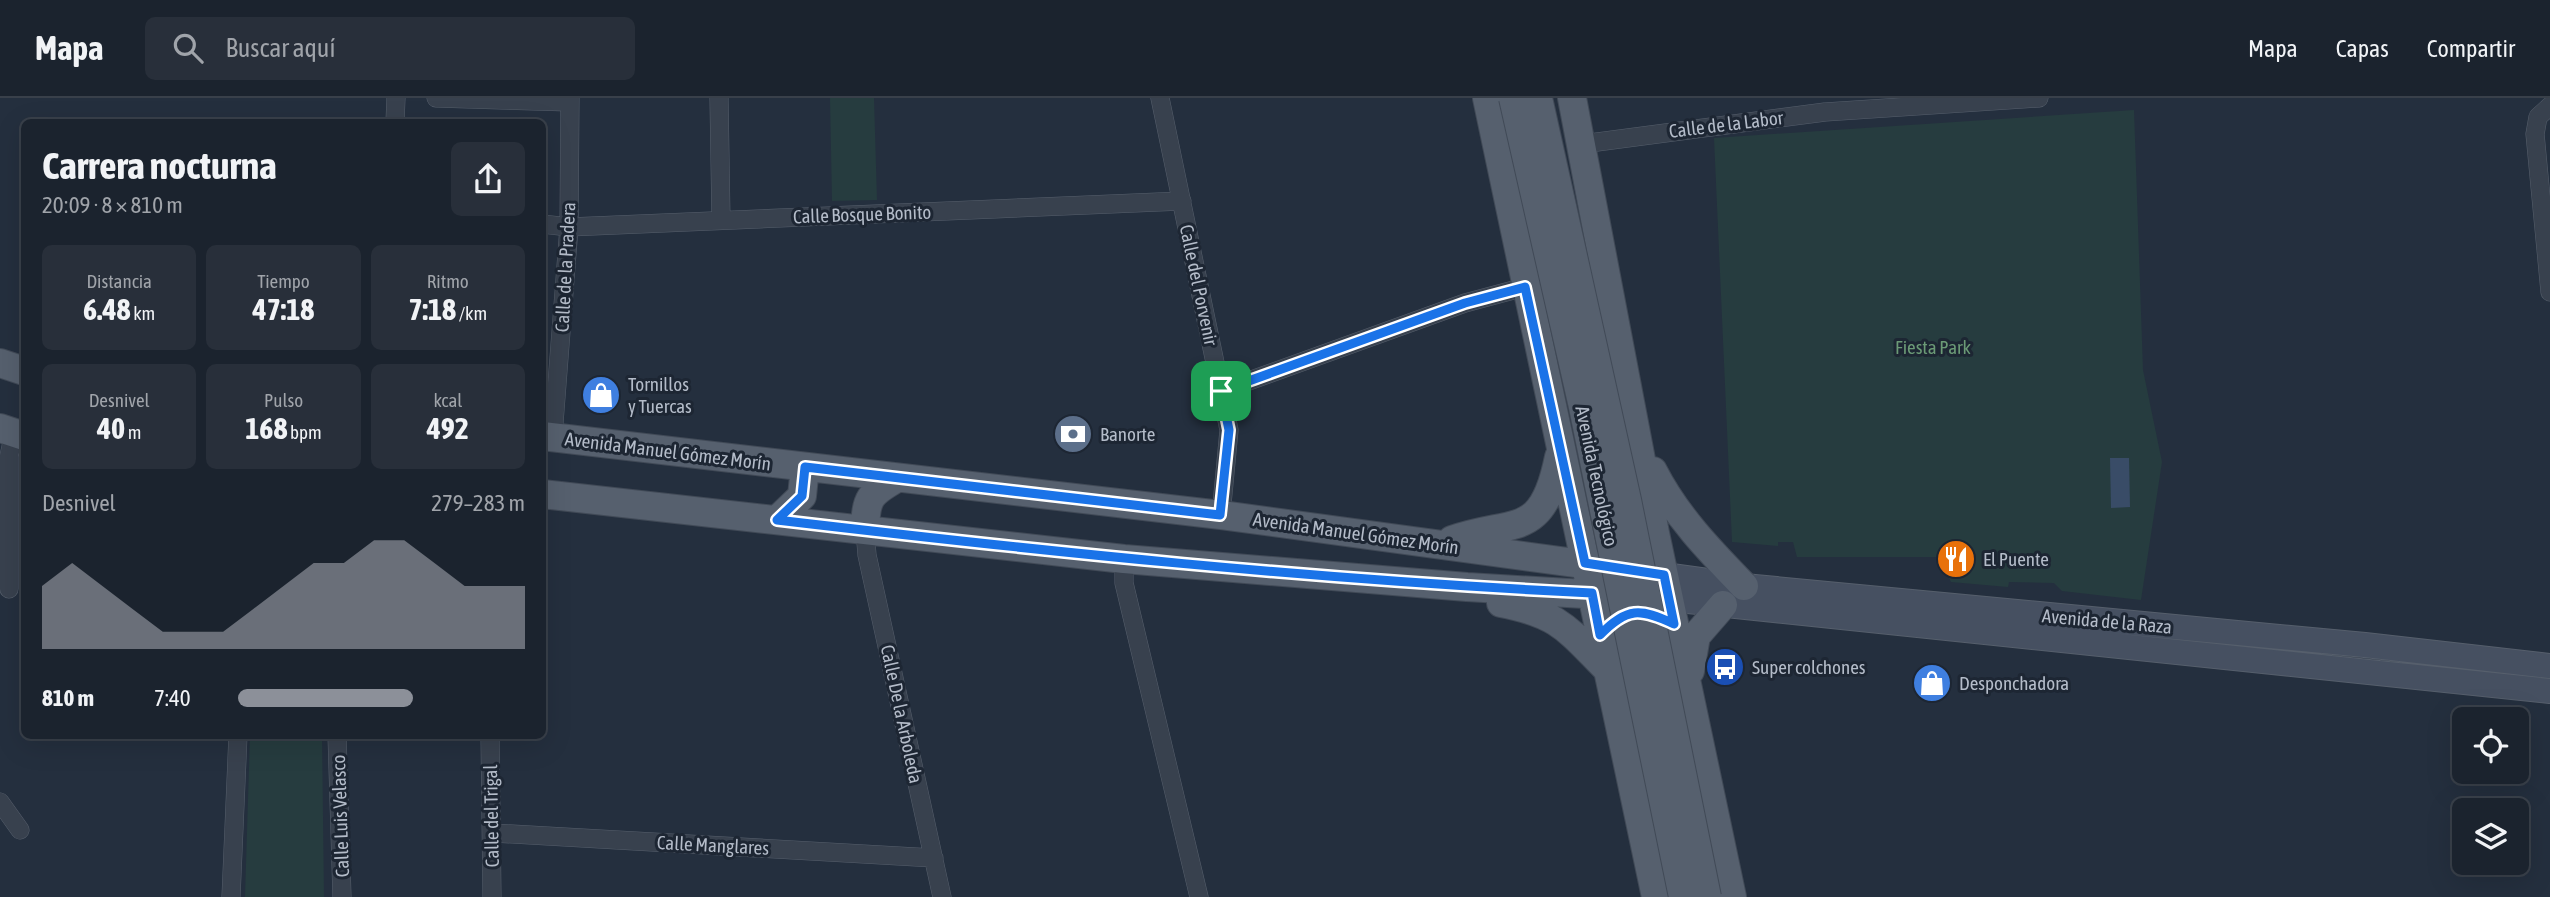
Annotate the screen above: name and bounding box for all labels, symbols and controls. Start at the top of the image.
search box [145,17,635,80]
text: Mapa [35,29,103,67]
icon: search [169,29,207,67]
text: Buscar aquí [225,33,335,63]
text: Mapa [2248,35,2298,62]
text: Capas [2336,35,2389,62]
text: Compartir [2427,35,2515,62]
street label: Calle de la Labor [1668,106,1785,142]
button: share [451,142,525,216]
text: Carrera nocturna [42,144,277,187]
text: 20:09 · 8 × 810 m [42,192,183,218]
street label: Calle de la Pradera [551,201,579,333]
street label: Calle Bosque Bonito [793,201,932,227]
street label: Calle del Porvenir [1175,223,1223,348]
text: Distancia [86,270,152,292]
text: Tiempo [257,270,310,292]
text: Ritmo [427,270,469,292]
text: 6.48 [83,292,131,326]
text: 47:18 [253,292,314,326]
text: 7:18 [408,292,456,326]
text: km [131,302,155,324]
text: /km [456,302,487,324]
park label: Fiesta Park [1895,336,1972,358]
pin [1191,361,1251,421]
icon: arrive [1202,372,1240,410]
place label: Tornillos y Tuercas [628,373,692,417]
shop icon: Tornillos y Tuercas [580,374,622,416]
text: Desnivel [89,389,150,411]
text: Pulso [264,389,303,411]
text: kcal [433,389,462,411]
street label: Avenida Tecnológico [1571,404,1623,548]
text: 40 [97,411,125,445]
text: 168 [245,411,288,445]
text: 492 [427,411,469,445]
bank icon: Banorte [1052,413,1094,455]
text: m [125,421,141,443]
text: bpm [288,421,322,443]
place label: Banorte [1100,423,1155,445]
street label: Avenida Manuel Gómez Morín [564,427,772,475]
text: Desnivel [42,490,116,516]
text: 279–283 m [431,490,525,516]
street label: Avenida Manuel Gómez Morín [1252,508,1460,558]
restaurant icon: El Puente [1935,538,1977,580]
place label: El Puente [1983,548,2049,570]
street label: Avenida de la Raza [2041,604,2173,638]
street label: Calle De la Arboleda [877,643,927,785]
bus stop icon: Super colchones [1704,646,1746,688]
place label: Super colchones [1752,656,1866,678]
shop icon: Desponchadora [1911,662,1953,704]
place label: Desponchadora [1959,672,2069,694]
text: 810 m [42,685,94,711]
text: 7:40 [154,685,191,711]
map controls [2452,707,2529,875]
button: locate [2452,707,2529,784]
street label: Calle Luis Velasco [327,754,353,878]
street label: Calle del Trigal [479,765,503,867]
button: layers [2452,798,2529,875]
street label: Calle Manglares [656,831,770,859]

